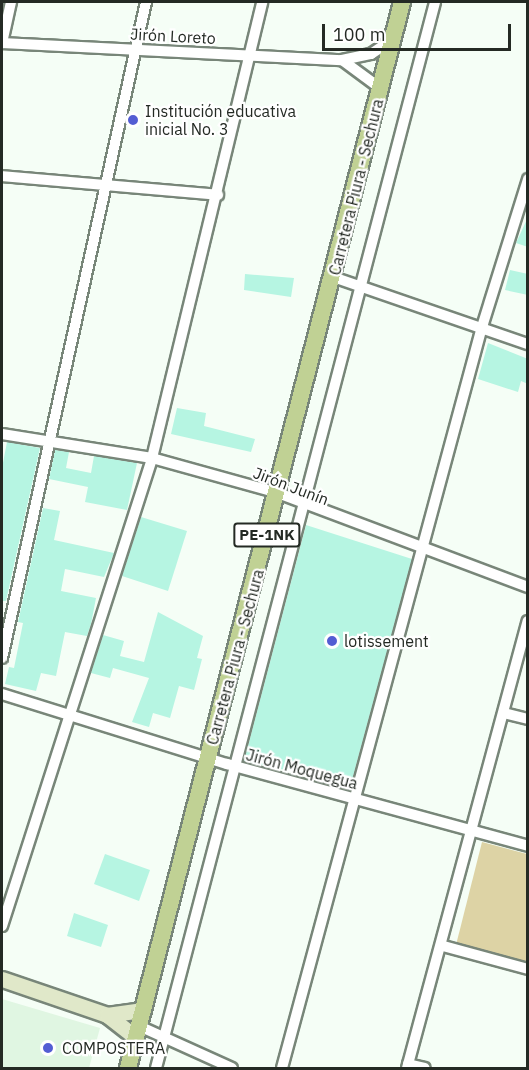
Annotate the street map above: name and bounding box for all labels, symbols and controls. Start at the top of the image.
scale bar [325,12,514,50]
text: 100 m [333,23,385,46]
street label: Jirón Loreto [130,24,216,48]
street label: Carretera Piura - Sechura [325,97,387,277]
place label: Institución educativa inicial No. 3 [145,101,296,139]
marker: Institución educativa inicial No. 3 [126,113,140,127]
street label: Jirón Junín [251,463,331,509]
road number: PE-1NK [232,523,302,547]
street label: Carretera Piura - Sechura [202,567,268,747]
place label: lotissement [344,631,429,651]
marker: lotissement [325,634,339,648]
street label: Jirón Moquegua [244,745,360,793]
place label: COMPOSTERA [62,1038,165,1058]
marker: COMPOSTERA [39,1039,57,1057]

